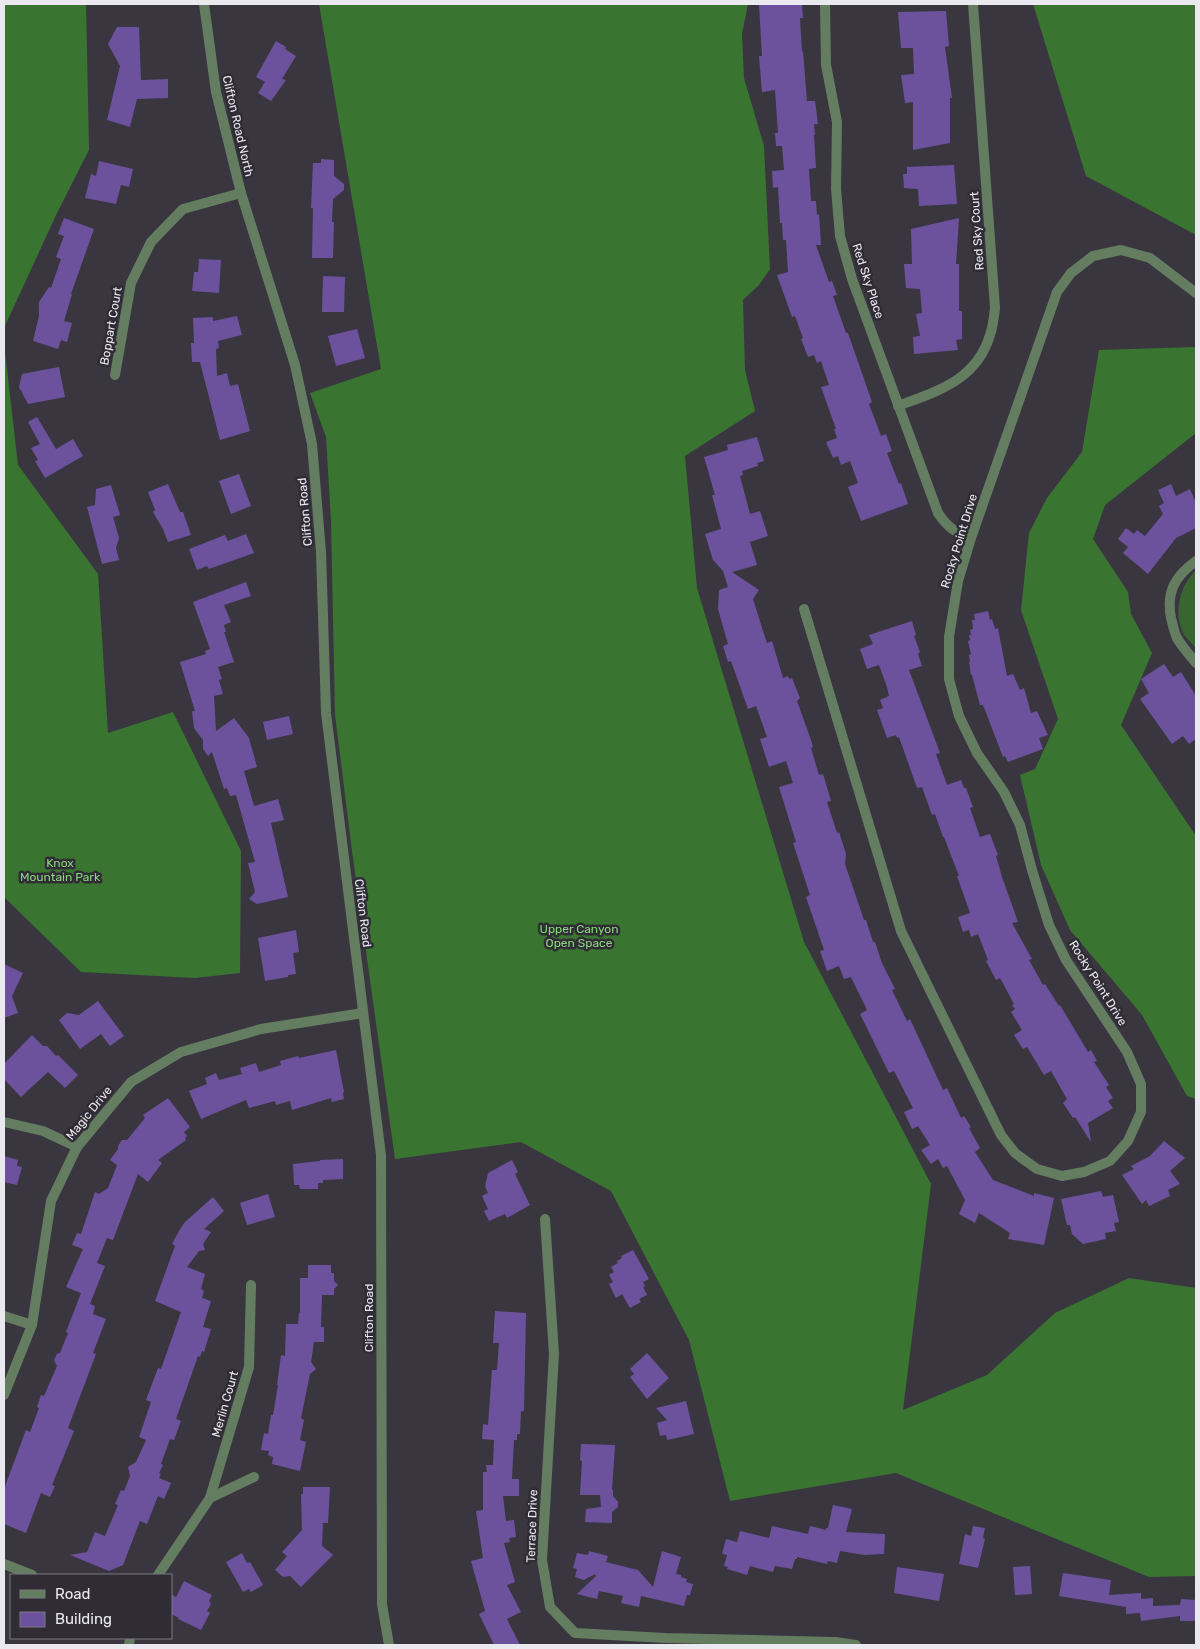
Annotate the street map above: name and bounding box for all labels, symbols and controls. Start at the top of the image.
street label: Clifton Road North [220,74,256,178]
street label: Red Sky Court [967,191,987,271]
street label: Red Sky Place [849,242,887,321]
street label: Boppart Court [97,285,125,366]
street label: Clifton Road [295,477,315,547]
street label: Rocky Point Drive [938,492,980,590]
park label: Knox Mountain Park [20,856,101,884]
street label: Clifton Road [352,878,374,948]
park label: Upper Canyon Open Space [540,922,618,950]
street label: Rocky Point Drive [1066,938,1130,1028]
street label: Magic Drive [63,1083,115,1143]
street label: Clifton Road [362,1284,376,1352]
street label: Merlin Court [209,1369,241,1439]
street label: Terrace Drive [524,1489,540,1563]
legend [10,1574,172,1639]
text: Road [55,1585,91,1603]
text: Building [55,1610,112,1628]

